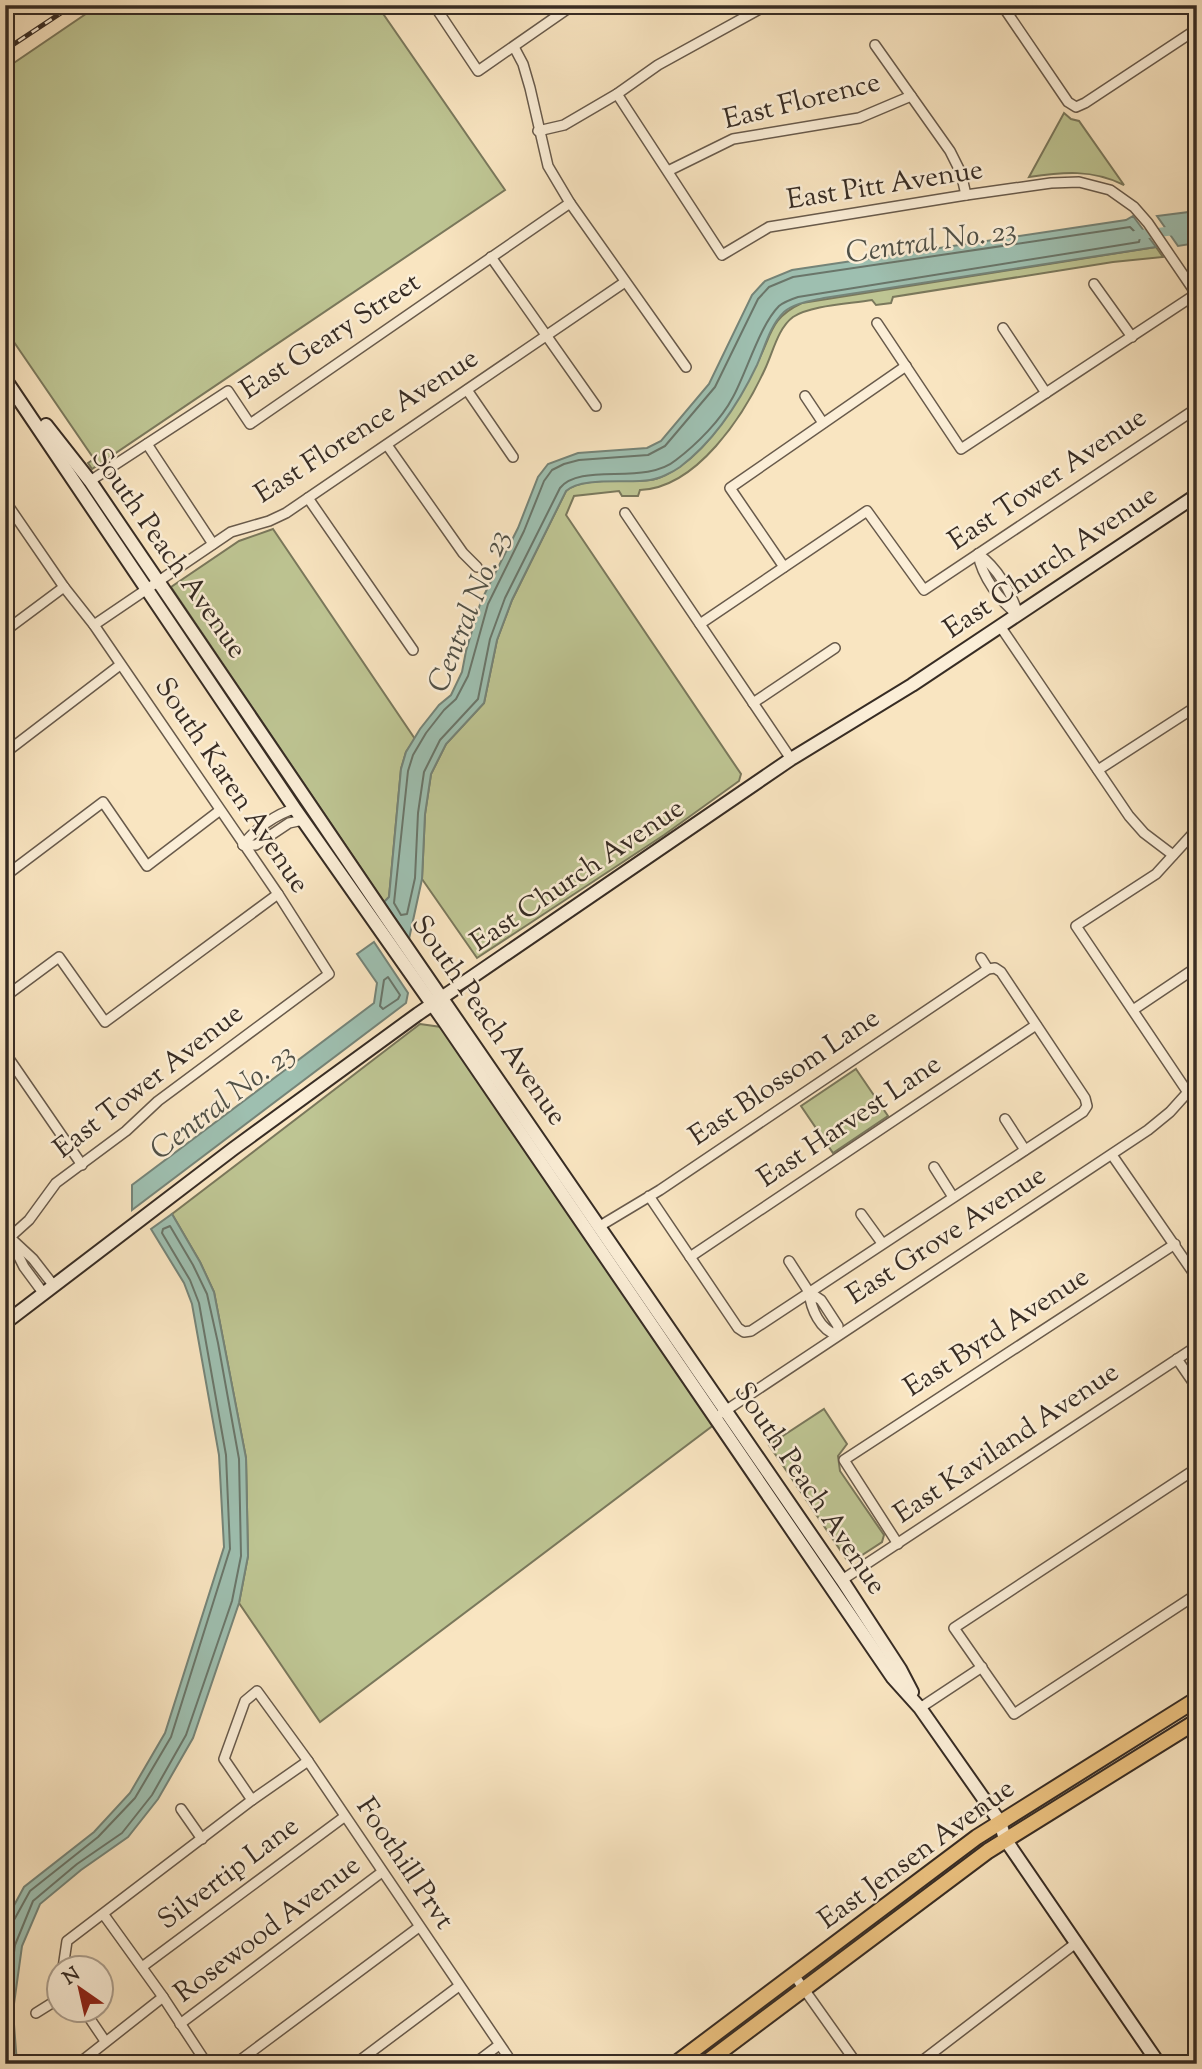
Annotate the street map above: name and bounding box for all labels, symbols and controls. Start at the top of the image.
street label: East Florence [719,63,885,141]
street label: East Pitt Avenue [784,151,986,221]
water label: Central No. 23 [843,210,1019,276]
street label: East Geary Street [233,263,429,410]
street label: East Florence Avenue [247,339,487,515]
street label: East Tower Avenue [941,399,1155,561]
street label: South Peach Avenue [80,441,256,667]
street label: East Church Avenue [936,476,1166,650]
water label: Central No. 23 [418,525,522,699]
street label: South Karen Avenue [144,670,318,902]
street label: East Church Avenue [463,789,693,963]
street label: South Peach Avenue [400,908,576,1134]
street label: East Tower Avenue [46,995,252,1169]
street label: East Blossom Lane [682,999,888,1157]
water label: Central No. 23 [142,1034,304,1172]
street label: East Harvest Lane [750,1046,950,1198]
street label: East Grove Avenue [839,1156,1055,1316]
street label: East Byrd Avenue [896,1258,1098,1408]
street label: East Kaviland Avenue [886,1354,1128,1534]
street label: South Peach Avenue [723,1375,895,1603]
street label: East Jensen Avenue [811,1770,1023,1940]
street label: Foothill Prvt [345,1790,463,1938]
street label: Silvertip Lane [150,1808,308,1940]
street label: Rosewood Avenue [166,1847,370,2013]
north arrow [46,1954,116,2024]
text: N [58,1962,86,1992]

